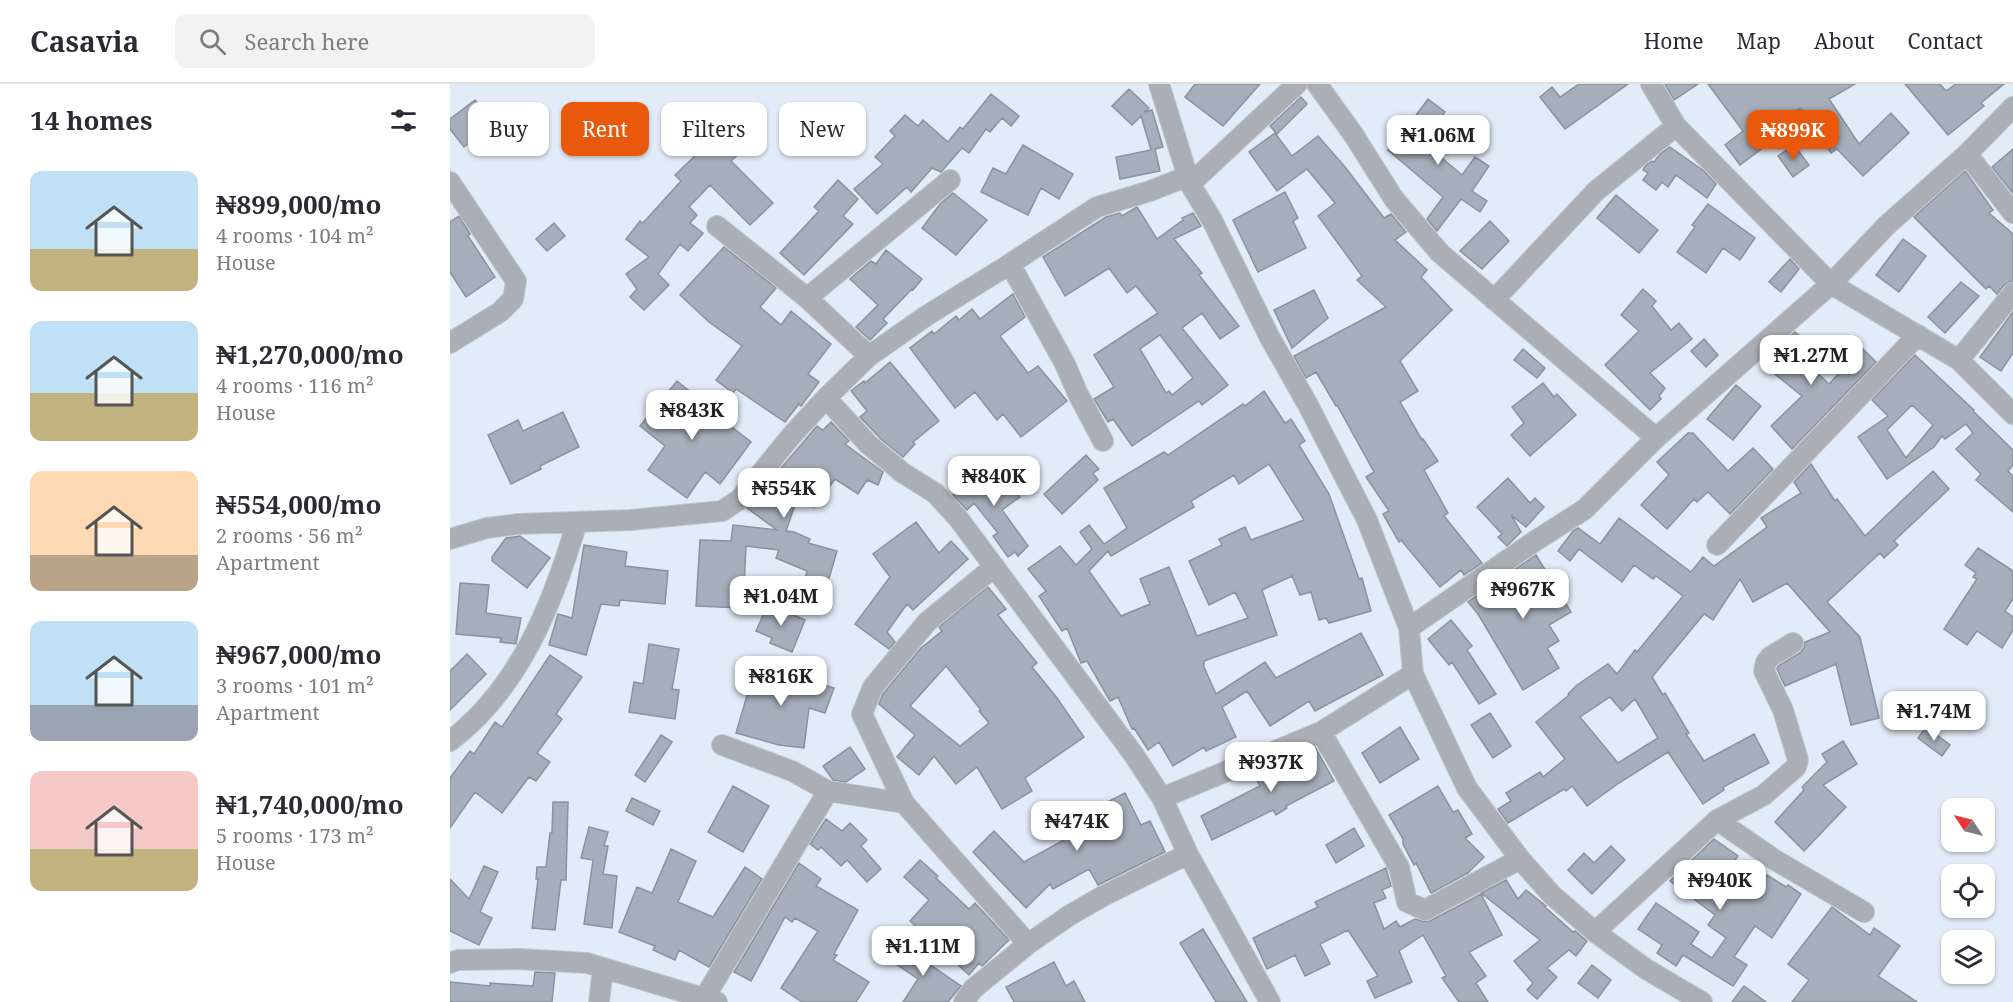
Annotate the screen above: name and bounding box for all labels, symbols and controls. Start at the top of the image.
search box [175,14,595,68]
text: Casavia [30,22,139,60]
icon: search [196,25,229,58]
text: Search here [244,26,369,56]
text: Home [1644,27,1704,55]
text: Map [1737,27,1781,55]
text: About [1814,27,1875,55]
text: Contact [1908,27,1983,55]
text: 14 homes [30,102,152,138]
chip: Buy [468,102,549,156]
chip: Rent [561,102,649,156]
chip: Filters [661,102,767,156]
chip: New [779,102,866,156]
icon: filters [387,104,420,137]
pin: ₦899K [1751,110,1835,161]
pin: ₦1.06M [1389,115,1487,166]
text: ₦899K [1761,116,1825,143]
text: ₦1.06M [1401,121,1475,148]
text: ₦899,000/mo [216,186,381,222]
icon: home [78,195,150,267]
text: 4 rooms · 104 m² [216,222,374,249]
text: House [216,249,276,276]
pin: ₦1.27M [1762,335,1860,386]
text: ₦1,270,000/mo [216,336,404,372]
text: ₦1.27M [1774,341,1848,368]
icon: home [78,345,150,417]
text: 4 rooms · 116 m² [216,372,374,399]
pin: ₦843K [650,390,734,441]
text: ₦843K [660,396,724,423]
text: House [216,399,276,426]
pin: ₦840K [952,456,1036,507]
text: ₦840K [962,462,1026,489]
pin: ₦554K [742,468,826,519]
text: ₦554K [752,474,816,501]
text: ₦554,000/mo [216,486,381,522]
icon: home [78,495,150,567]
text: 2 rooms · 56 m² [216,522,363,549]
text: Apartment [216,549,320,576]
pin: ₦967K [1481,569,1565,620]
text: ₦967K [1491,575,1555,602]
pin: ₦1.04M [732,576,830,627]
text: ₦1.04M [744,582,818,609]
text: ₦967,000/mo [216,636,381,672]
icon: home [78,645,150,717]
pin: ₦816K [739,656,823,707]
text: ₦816K [749,662,813,689]
text: 3 rooms · 101 m² [216,672,374,699]
pin: ₦1.74M [1885,691,1983,742]
text: ₦1.74M [1897,697,1971,724]
text: Apartment [216,699,320,726]
pin: ₦937K [1229,742,1313,793]
text: ₦937K [1239,748,1303,775]
text: ₦1,740,000/mo [216,786,404,822]
icon: home [78,795,150,867]
north arrow [1941,798,1995,852]
map controls [1941,798,1995,984]
pin: ₦474K [1035,801,1119,852]
text: ₦474K [1045,807,1109,834]
text: 5 rooms · 173 m² [216,822,374,849]
text: House [216,849,276,876]
pin: ₦940K [1678,860,1762,911]
button: locate [1941,864,1995,918]
text: ₦940K [1688,866,1752,893]
pin: ₦1.11M [874,926,972,977]
button: layers [1941,930,1995,984]
text: ₦1.11M [886,932,960,959]

